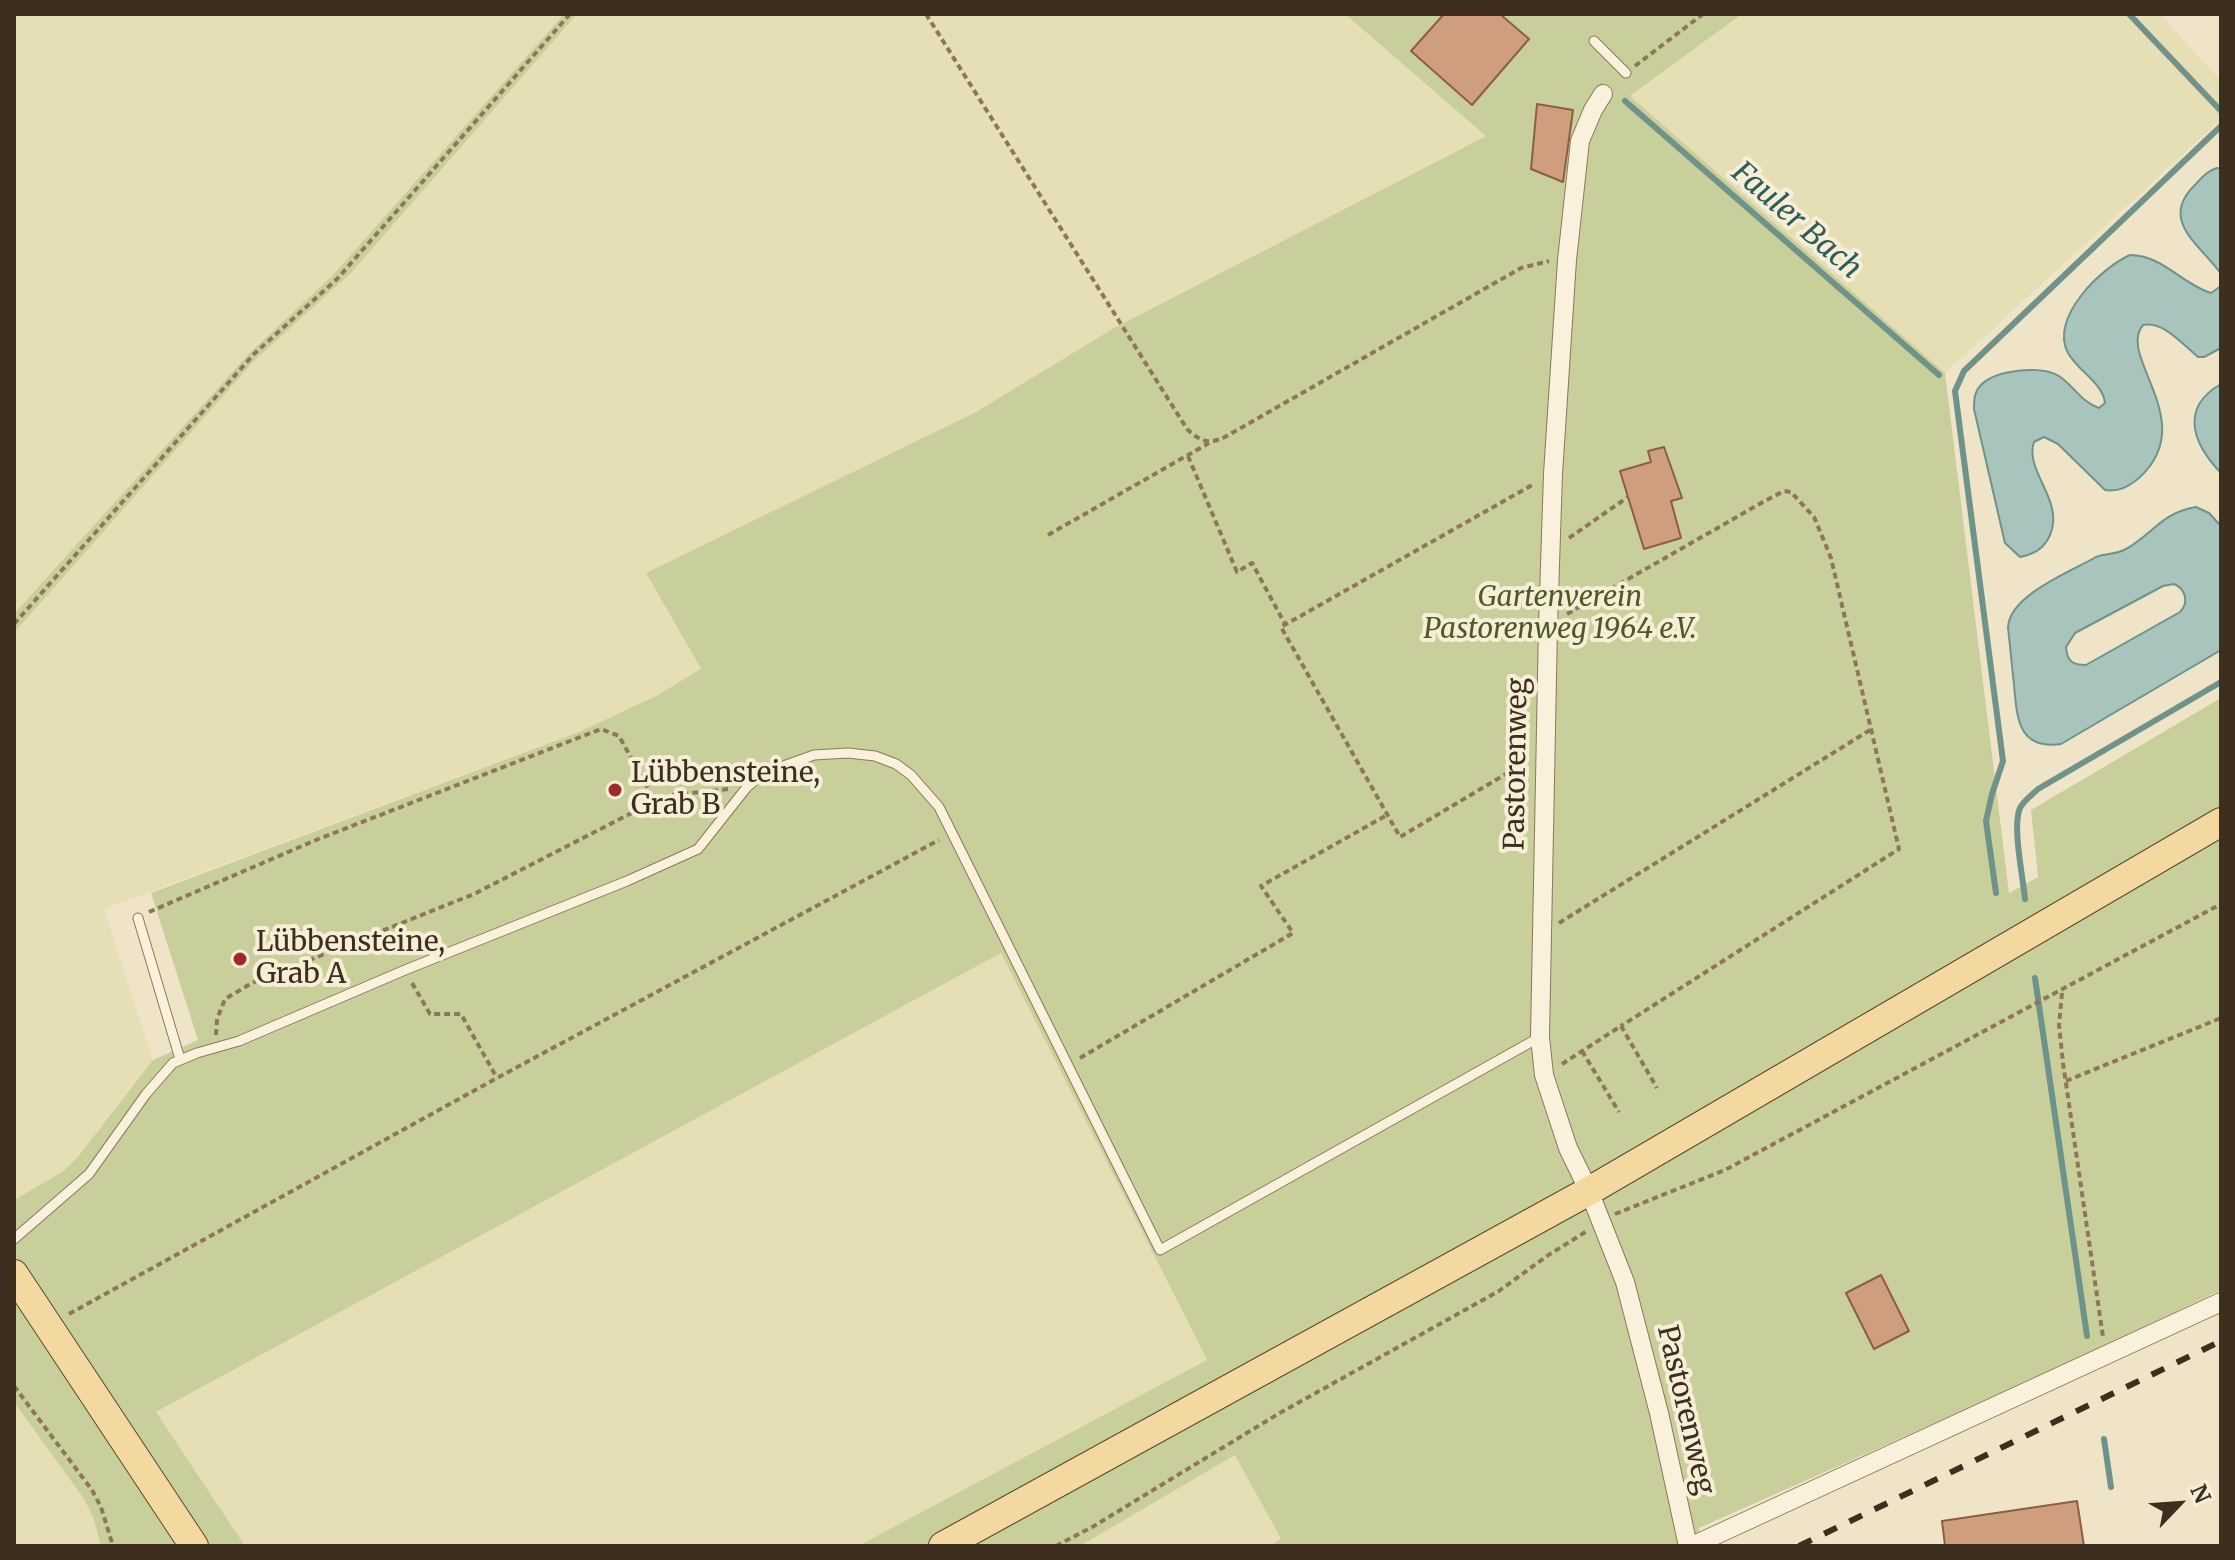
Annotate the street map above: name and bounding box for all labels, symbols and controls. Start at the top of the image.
water label: Fauler Bach [1724,155,1868,287]
park label: Gartenverein Pastorenweg 1964 e.V. [1423,581,1697,647]
street label: Pastorenweg [1499,677,1535,851]
place label: Lübbensteine, Grab B [631,757,820,823]
marker: Lübbensteine, Grab B [606,781,624,799]
place label: Lübbensteine, Grab A [256,926,445,992]
marker: Lübbensteine, Grab A [231,950,249,968]
street label: Pastorenweg [1649,1322,1721,1498]
north arrow [2139,1464,2219,1544]
text: N [2184,1480,2217,1508]

